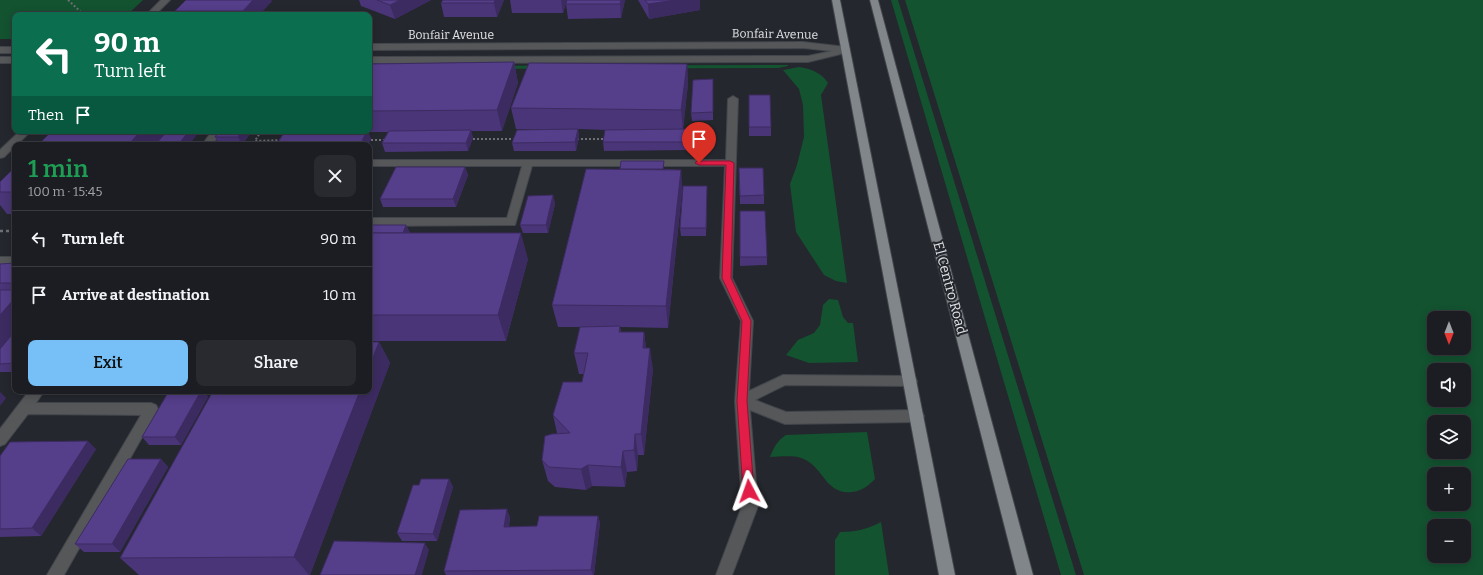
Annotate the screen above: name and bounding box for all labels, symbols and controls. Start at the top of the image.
text: 90 m [94,26,160,59]
street label: Bonfair Avenue [732,26,818,42]
icon: left [28,28,80,80]
street label: Bonfair Avenue [408,28,494,42]
text: Turn left [94,60,166,82]
icon: arrive [72,104,94,126]
text: Then [28,106,64,124]
pin [682,122,716,163]
icon: arrive [688,128,710,150]
text: 1 min [28,155,88,183]
button: close [314,155,356,197]
text: 100 m · 15:45 [28,184,102,199]
icon: left [28,228,50,250]
text: Turn left [62,230,124,248]
text: 90 m [320,230,356,248]
street label: El Centro Road [929,240,971,336]
icon: arrive [28,284,50,306]
text: Arrive at destination [62,286,209,304]
text: 10 m [323,286,356,304]
north arrow [1427,311,1471,355]
map controls [1427,311,1471,563]
button: Exit [28,340,188,386]
button: Share [196,340,356,386]
button: sound [1427,363,1471,407]
button: layers [1427,415,1471,459]
button: + [1427,467,1471,511]
position arrow [728,470,770,512]
button: − [1427,519,1471,563]

